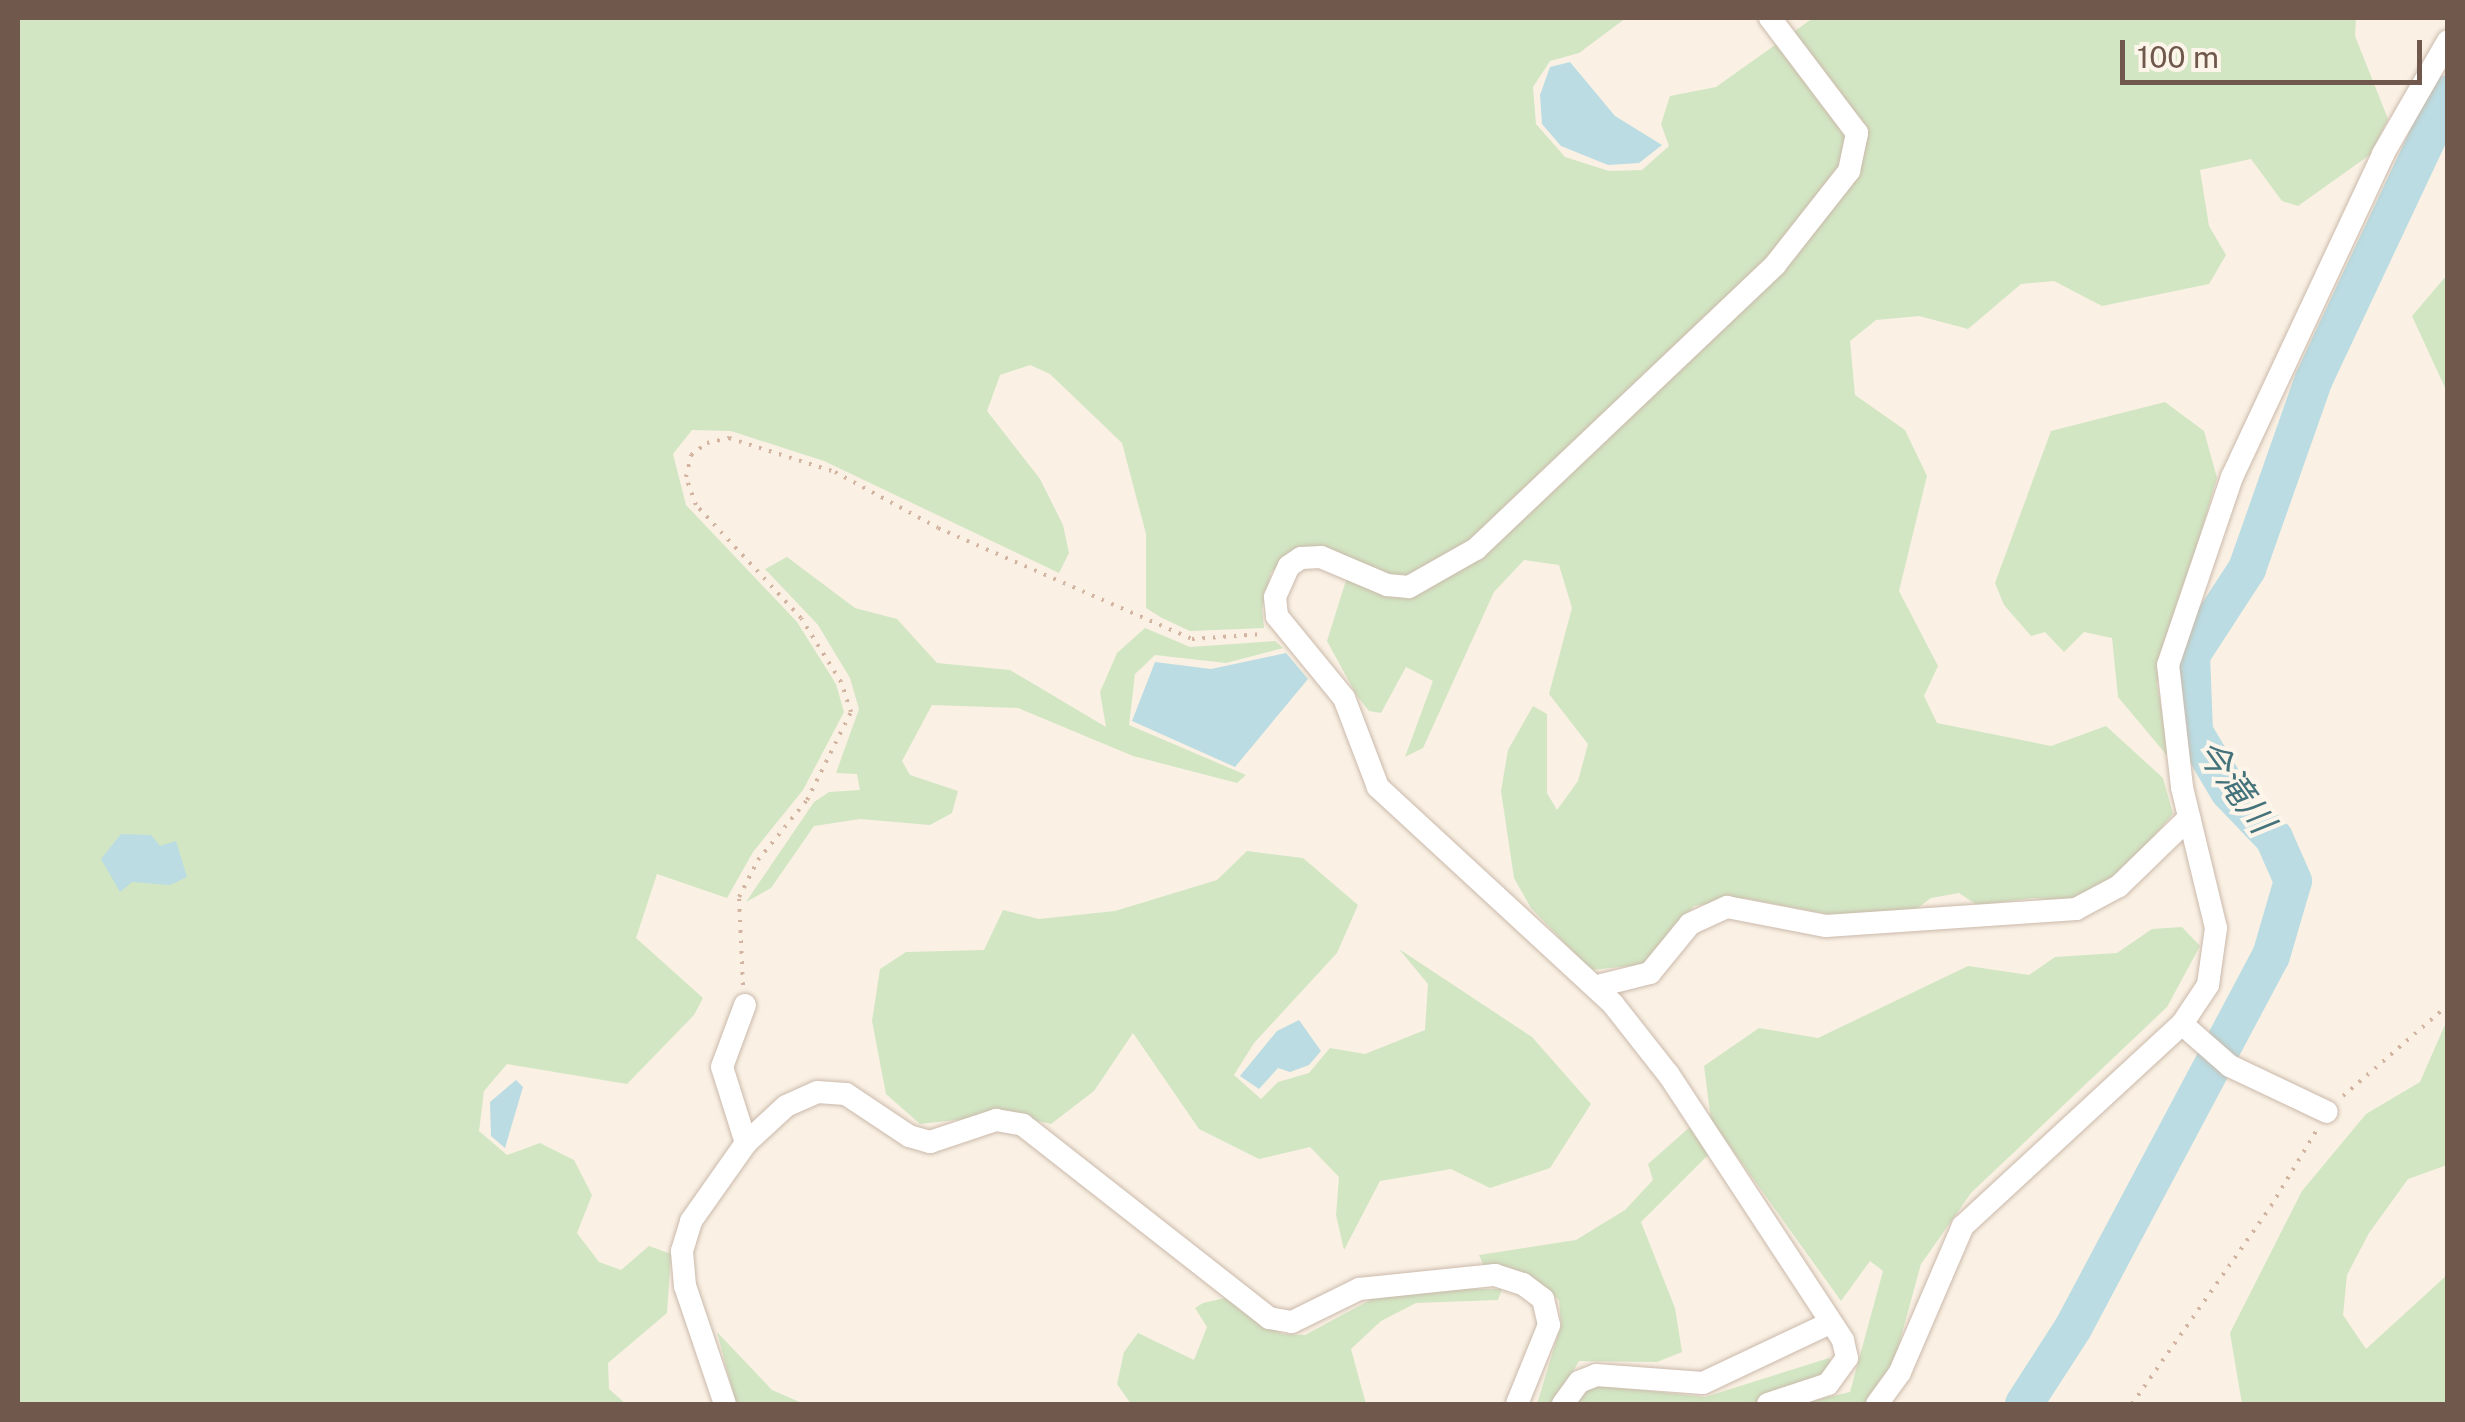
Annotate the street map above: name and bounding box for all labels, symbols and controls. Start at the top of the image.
scale bar [2125,20,2428,82]
text: 100 m [2137,39,2219,75]
water label: 今滝川 [2187,731,2283,841]

